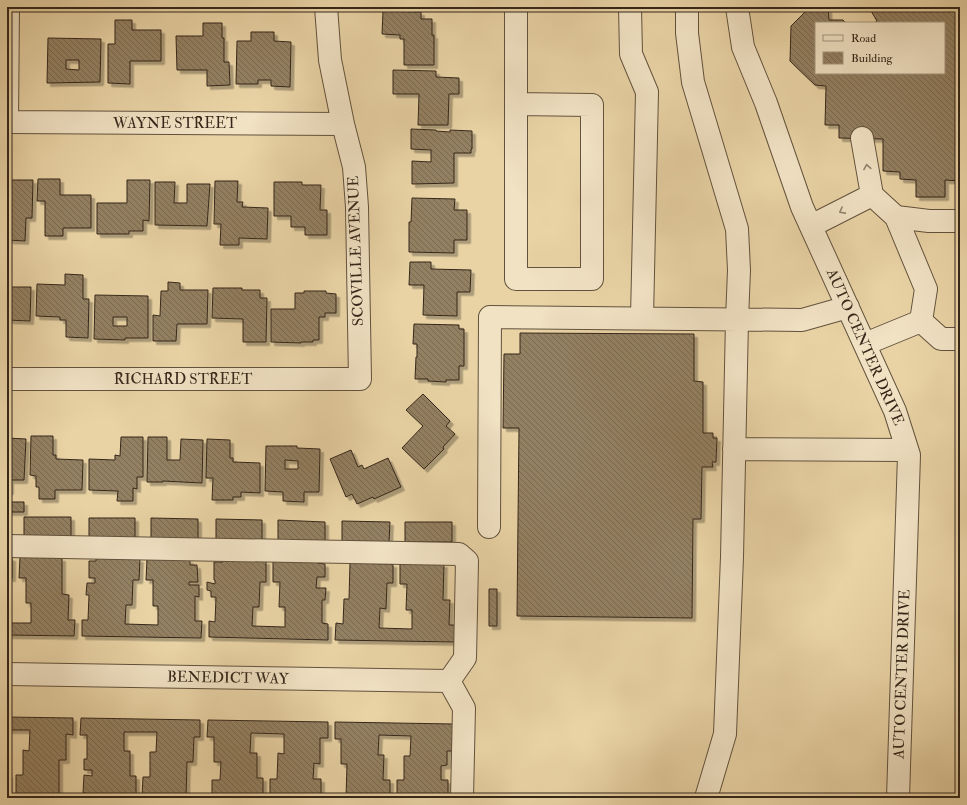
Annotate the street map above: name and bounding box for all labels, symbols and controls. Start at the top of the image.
legend [815,22,945,74]
text: Road [851,31,876,46]
text: Building [851,51,894,66]
street label: WAYNE STREET [112,114,237,133]
one-way arrow [863,163,872,170]
street label: SCOVILLE AVENUE [344,175,368,326]
one-way arrow [839,206,846,213]
street label: AUTO CENTER DRIVE [821,265,908,428]
street label: RICHARD STREET [114,370,252,389]
street label: AUTO CENTER DRIVE [890,589,914,760]
street label: BENEDICT WAY [167,667,290,689]

